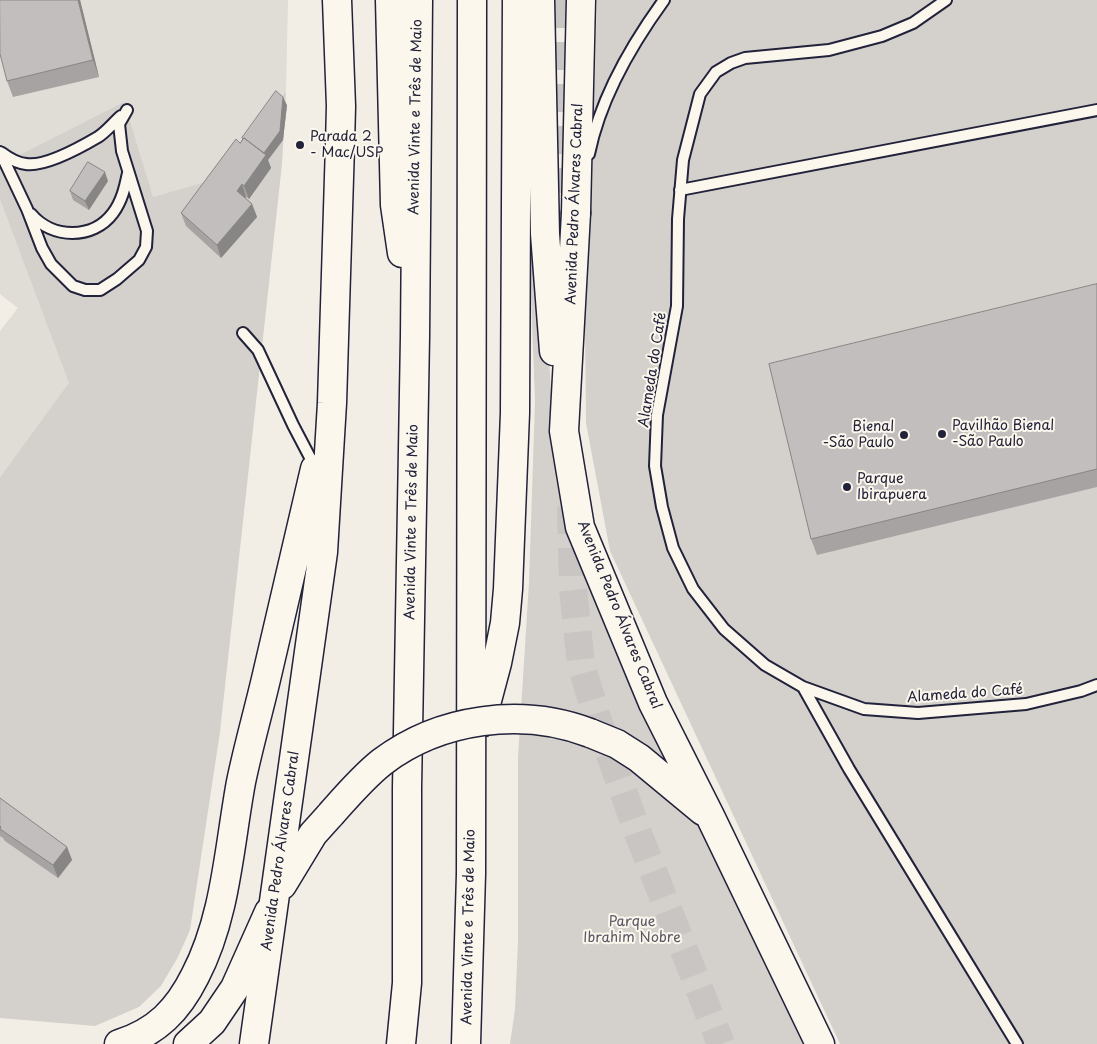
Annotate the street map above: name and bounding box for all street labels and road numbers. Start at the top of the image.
street label: Avenida Vinte e Três de Maio [406,19,426,215]
street label: Avenida Pedro Álvares Cabral [563,103,587,305]
street label: Alameda do Café [636,311,670,429]
street label: Avenida Vinte e Três de Maio [402,424,422,620]
street label: Avenida Pedro Álvares Cabral [573,518,665,712]
street label: Alameda do Café [906,682,1024,706]
street label: Avenida Pedro Álvares Cabral [259,750,303,952]
street label: Avenida Vinte e Três de Maio [459,829,479,1025]

